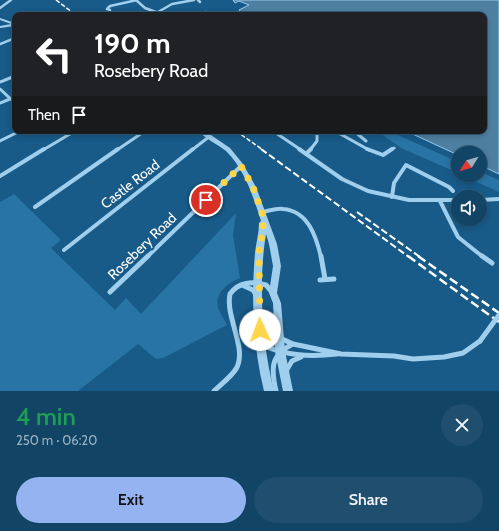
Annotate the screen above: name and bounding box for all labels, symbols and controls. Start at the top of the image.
text: 190 m [94,26,170,60]
icon: left [28,28,80,80]
text: Rosebery Road [94,60,208,82]
icon: arrive [68,104,90,126]
text: Then [28,106,60,124]
north arrow [451,146,487,182]
map controls [451,146,487,226]
street label: Castle Road [97,155,163,213]
pin [189,183,223,217]
icon: arrive [195,189,217,211]
button: sound [451,190,487,226]
street label: Rosebery Road [104,209,180,283]
position arrow [239,309,281,351]
text: 4 min [16,402,76,431]
button: close [441,404,483,446]
text: 250 m · 06:20 [16,432,97,448]
button: Exit [16,477,246,523]
button: Share [254,477,483,523]

